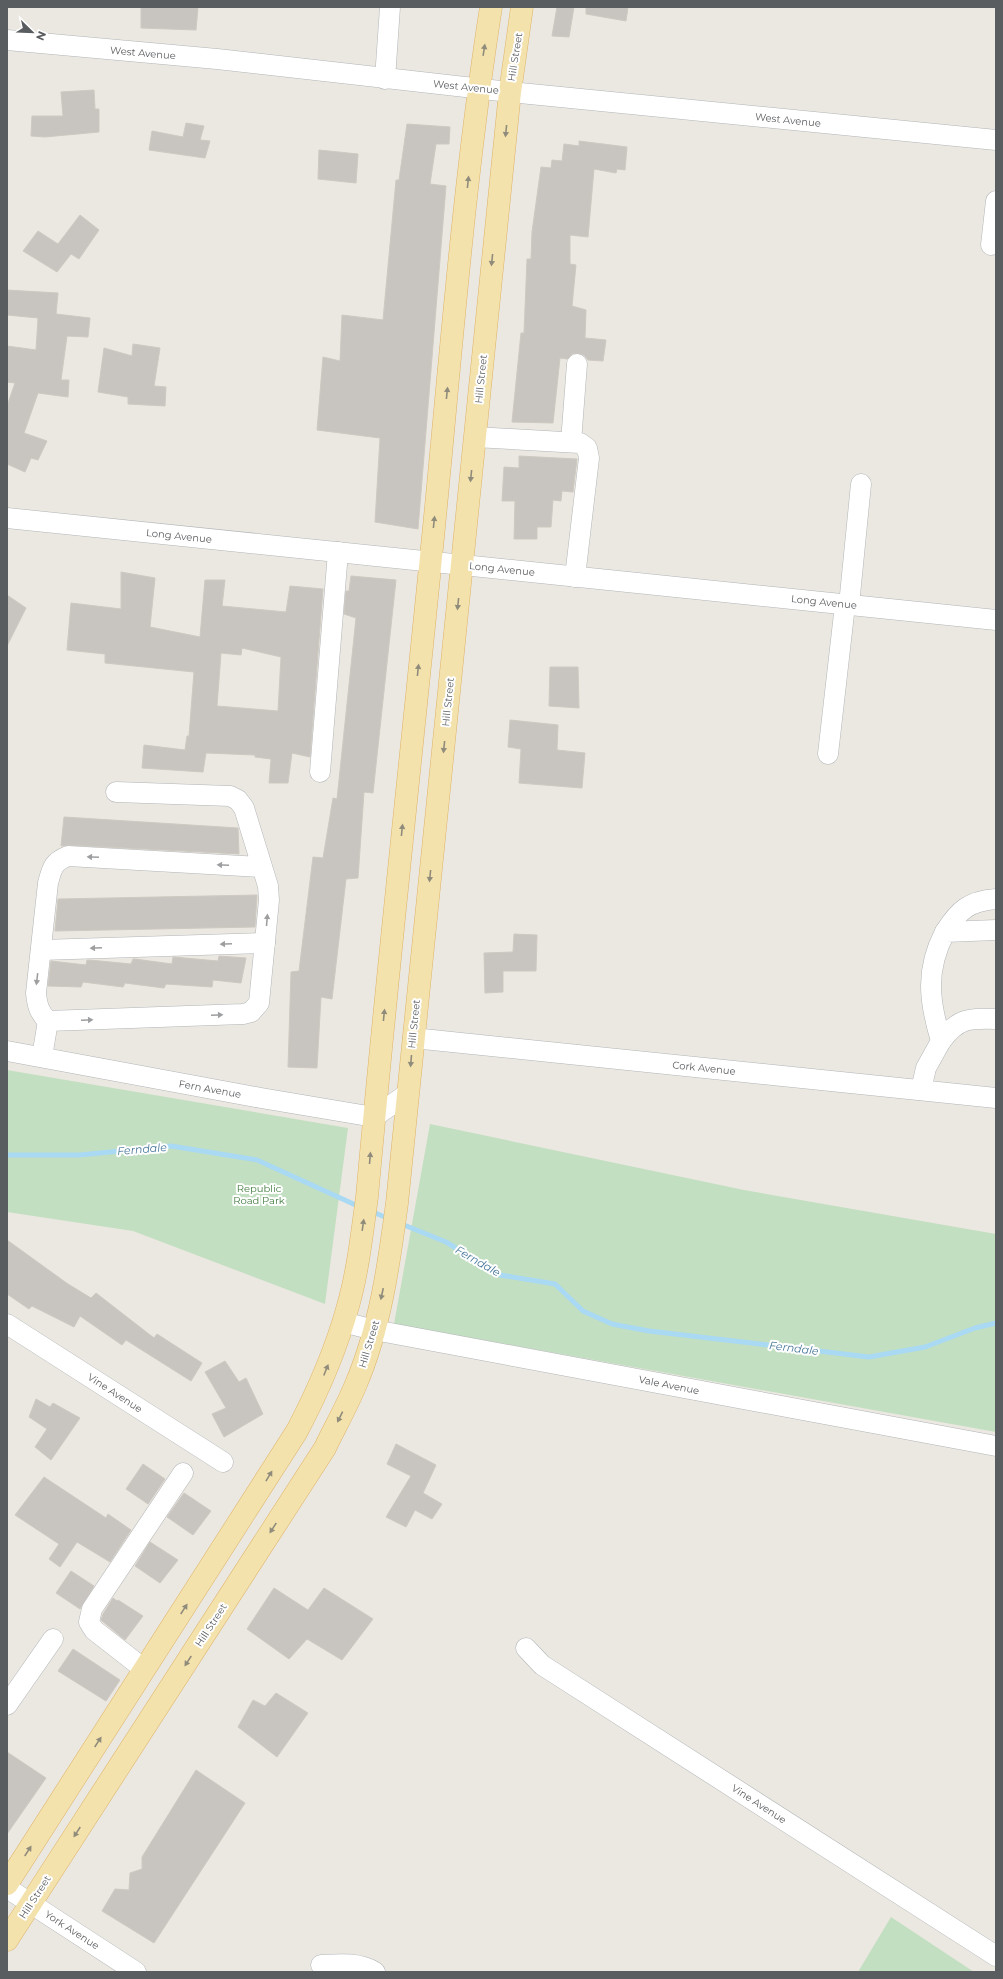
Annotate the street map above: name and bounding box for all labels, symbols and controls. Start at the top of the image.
north arrow [12,12,52,52]
text: N [33,29,49,43]
street label: Hill Street [505,32,525,82]
street label: West Avenue [110,44,176,62]
one-way arrow [481,44,487,56]
street label: West Avenue [433,77,499,97]
street label: West Avenue [755,110,821,130]
one-way arrow [503,125,509,137]
one-way arrow [465,176,472,188]
one-way arrow [489,254,496,266]
street label: Hill Street [472,354,490,404]
one-way arrow [444,387,451,399]
one-way arrow [468,470,474,482]
one-way arrow [431,516,438,528]
street label: Long Avenue [145,526,213,546]
street label: Long Avenue [468,559,536,579]
street label: Long Avenue [790,592,858,612]
one-way arrow [455,598,461,610]
one-way arrow [415,664,422,676]
street label: Hill Street [439,677,457,727]
one-way arrow [440,741,447,753]
one-way arrow [399,824,406,836]
one-way arrow [87,854,99,861]
one-way arrow [217,861,229,868]
one-way arrow [427,870,433,882]
one-way arrow [264,914,270,926]
one-way arrow [220,941,232,948]
one-way arrow [89,945,102,951]
one-way arrow [34,972,41,985]
street label: Hill Street [405,999,423,1049]
one-way arrow [381,1009,387,1021]
one-way arrow [211,1011,223,1018]
one-way arrow [81,1016,93,1023]
one-way arrow [407,1055,414,1067]
street label: Cork Avenue [672,1058,736,1078]
street label: Fern Avenue [178,1077,242,1101]
water label: Ferndale [117,1140,168,1158]
one-way arrow [367,1152,374,1164]
park label: Republic Road Park [233,1182,285,1207]
one-way arrow [360,1219,366,1231]
water label: Ferndale [453,1243,503,1280]
one-way arrow [378,1288,384,1300]
street label: Hill Street [356,1319,382,1369]
water label: Ferndale [768,1338,820,1358]
one-way arrow [323,1364,329,1376]
street label: Vine Avenue [85,1370,145,1416]
street label: Vale Avenue [638,1373,700,1397]
one-way arrow [337,1411,343,1422]
one-way arrow [266,1470,273,1482]
one-way arrow [270,1522,277,1534]
street label: Hill Street [192,1601,230,1649]
one-way arrow [180,1603,187,1615]
one-way arrow [184,1656,192,1666]
one-way arrow [94,1737,102,1747]
street label: Vine Avenue [729,1781,789,1827]
one-way arrow [73,1827,81,1837]
one-way arrow [24,1846,32,1856]
street label: Hill Street [16,1873,54,1921]
street label: York Avenue [42,1908,102,1952]

